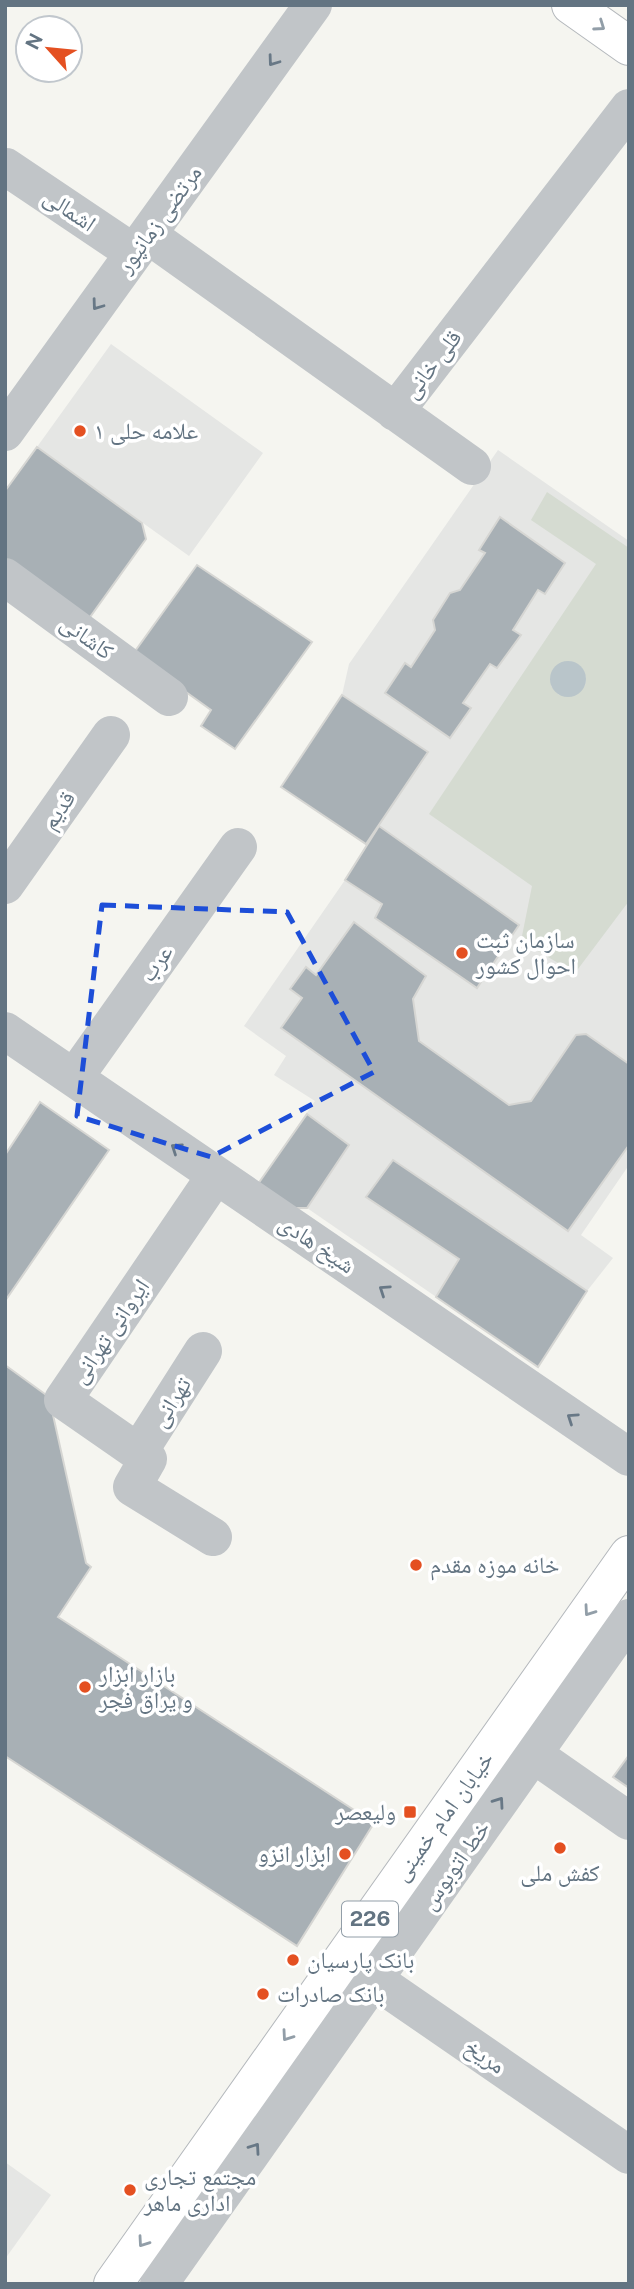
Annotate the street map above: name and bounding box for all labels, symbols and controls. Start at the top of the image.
north arrow [14,14,84,84]
one-way arrow [592,18,605,30]
text: N [21,30,47,53]
one-way arrow [269,53,281,66]
street label: مرتضی زمانپور [110,160,208,279]
street label: اشمالی [39,183,101,237]
one-way arrow [93,297,105,310]
street label: قلی خانی [397,324,467,404]
place label: علامه حلی ۱ [94,417,198,445]
marker: علامه حلی ۱ [72,423,88,439]
street label: کاشانی [55,608,119,666]
street label: قدیم [35,785,83,836]
place label: سازمان ثبت احوال کشور [475,926,576,980]
street label: عرب [133,939,179,987]
marker: سازمان ثبت احوال کشور [454,945,470,961]
one-way arrow [171,1144,184,1156]
street label: شیخ هادی [273,1208,360,1280]
street label: ایروانی تهرانی [65,1273,155,1389]
one-way arrow [379,1285,392,1298]
street label: تهرانی [145,1372,197,1432]
one-way arrow [567,1413,580,1426]
place label: خانه موزه مقدم [430,1551,559,1581]
marker: خانه موزه مقدم [408,1557,424,1573]
one-way arrow [585,1603,597,1616]
place label: بازار ابزار و یراق فجر [98,1660,193,1714]
marker: بازار ابزار و یراق فجر [77,1679,93,1695]
street label: خیابان امام خمینی [387,1746,501,1887]
one-way arrow [491,1797,503,1810]
place label: ولیعصر [334,1798,396,1825]
marker: ولیعصر [402,1804,418,1820]
street label: خط اتوبوس [414,1815,496,1915]
place label: ابزار انزو [258,1840,331,1868]
marker: کفش ملی [552,1840,568,1856]
marker: ابزار انزو [337,1846,353,1862]
place label: کفش ملی [520,1859,600,1887]
road number: 226 [342,1902,398,1937]
place label: بانک پارسیان [307,1946,414,1974]
marker: بانک پارسیان [285,1952,301,1968]
place label: بانک صادرات [277,1980,384,2008]
marker: بانک صادرات [255,1986,271,2002]
one-way arrow [283,2028,295,2041]
street label: مریخ [459,2032,511,2080]
one-way arrow [247,2143,259,2156]
place label: مجتمع تجاری اداری ماهر [143,2163,256,2217]
marker: مجتمع تجاری اداری ماهر [122,2182,138,2198]
one-way arrow [139,2234,151,2247]

